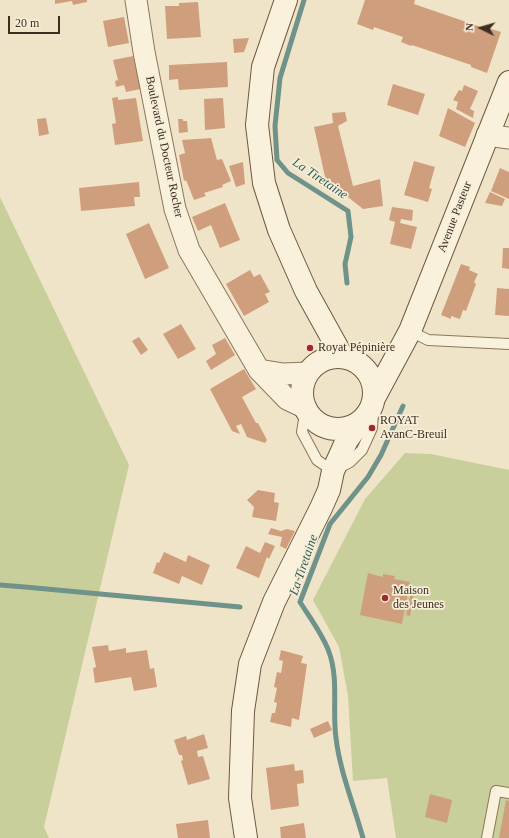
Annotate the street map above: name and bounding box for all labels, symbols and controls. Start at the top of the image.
scale bar [10,8,62,34]
north arrow [461,8,501,48]
text: 20 m [15,16,39,30]
text: N [463,22,475,31]
street label: Boulevard du Docteur Rocher [142,75,186,219]
water label: La Tiretaine [289,155,351,203]
street label: Avenue Pasteur [435,180,475,254]
place label: Royat Pépinière [318,341,395,355]
marker: Royat Pépinière [305,343,315,353]
place label: ROYAT AvanC-Breuil [380,414,447,442]
marker: ROYAT AvanC-Breuil [367,423,377,433]
water label: La Tiretaine [286,532,322,598]
place label: Maison des Jeunes [393,584,444,612]
marker: Maison des Jeunes [380,593,390,603]

